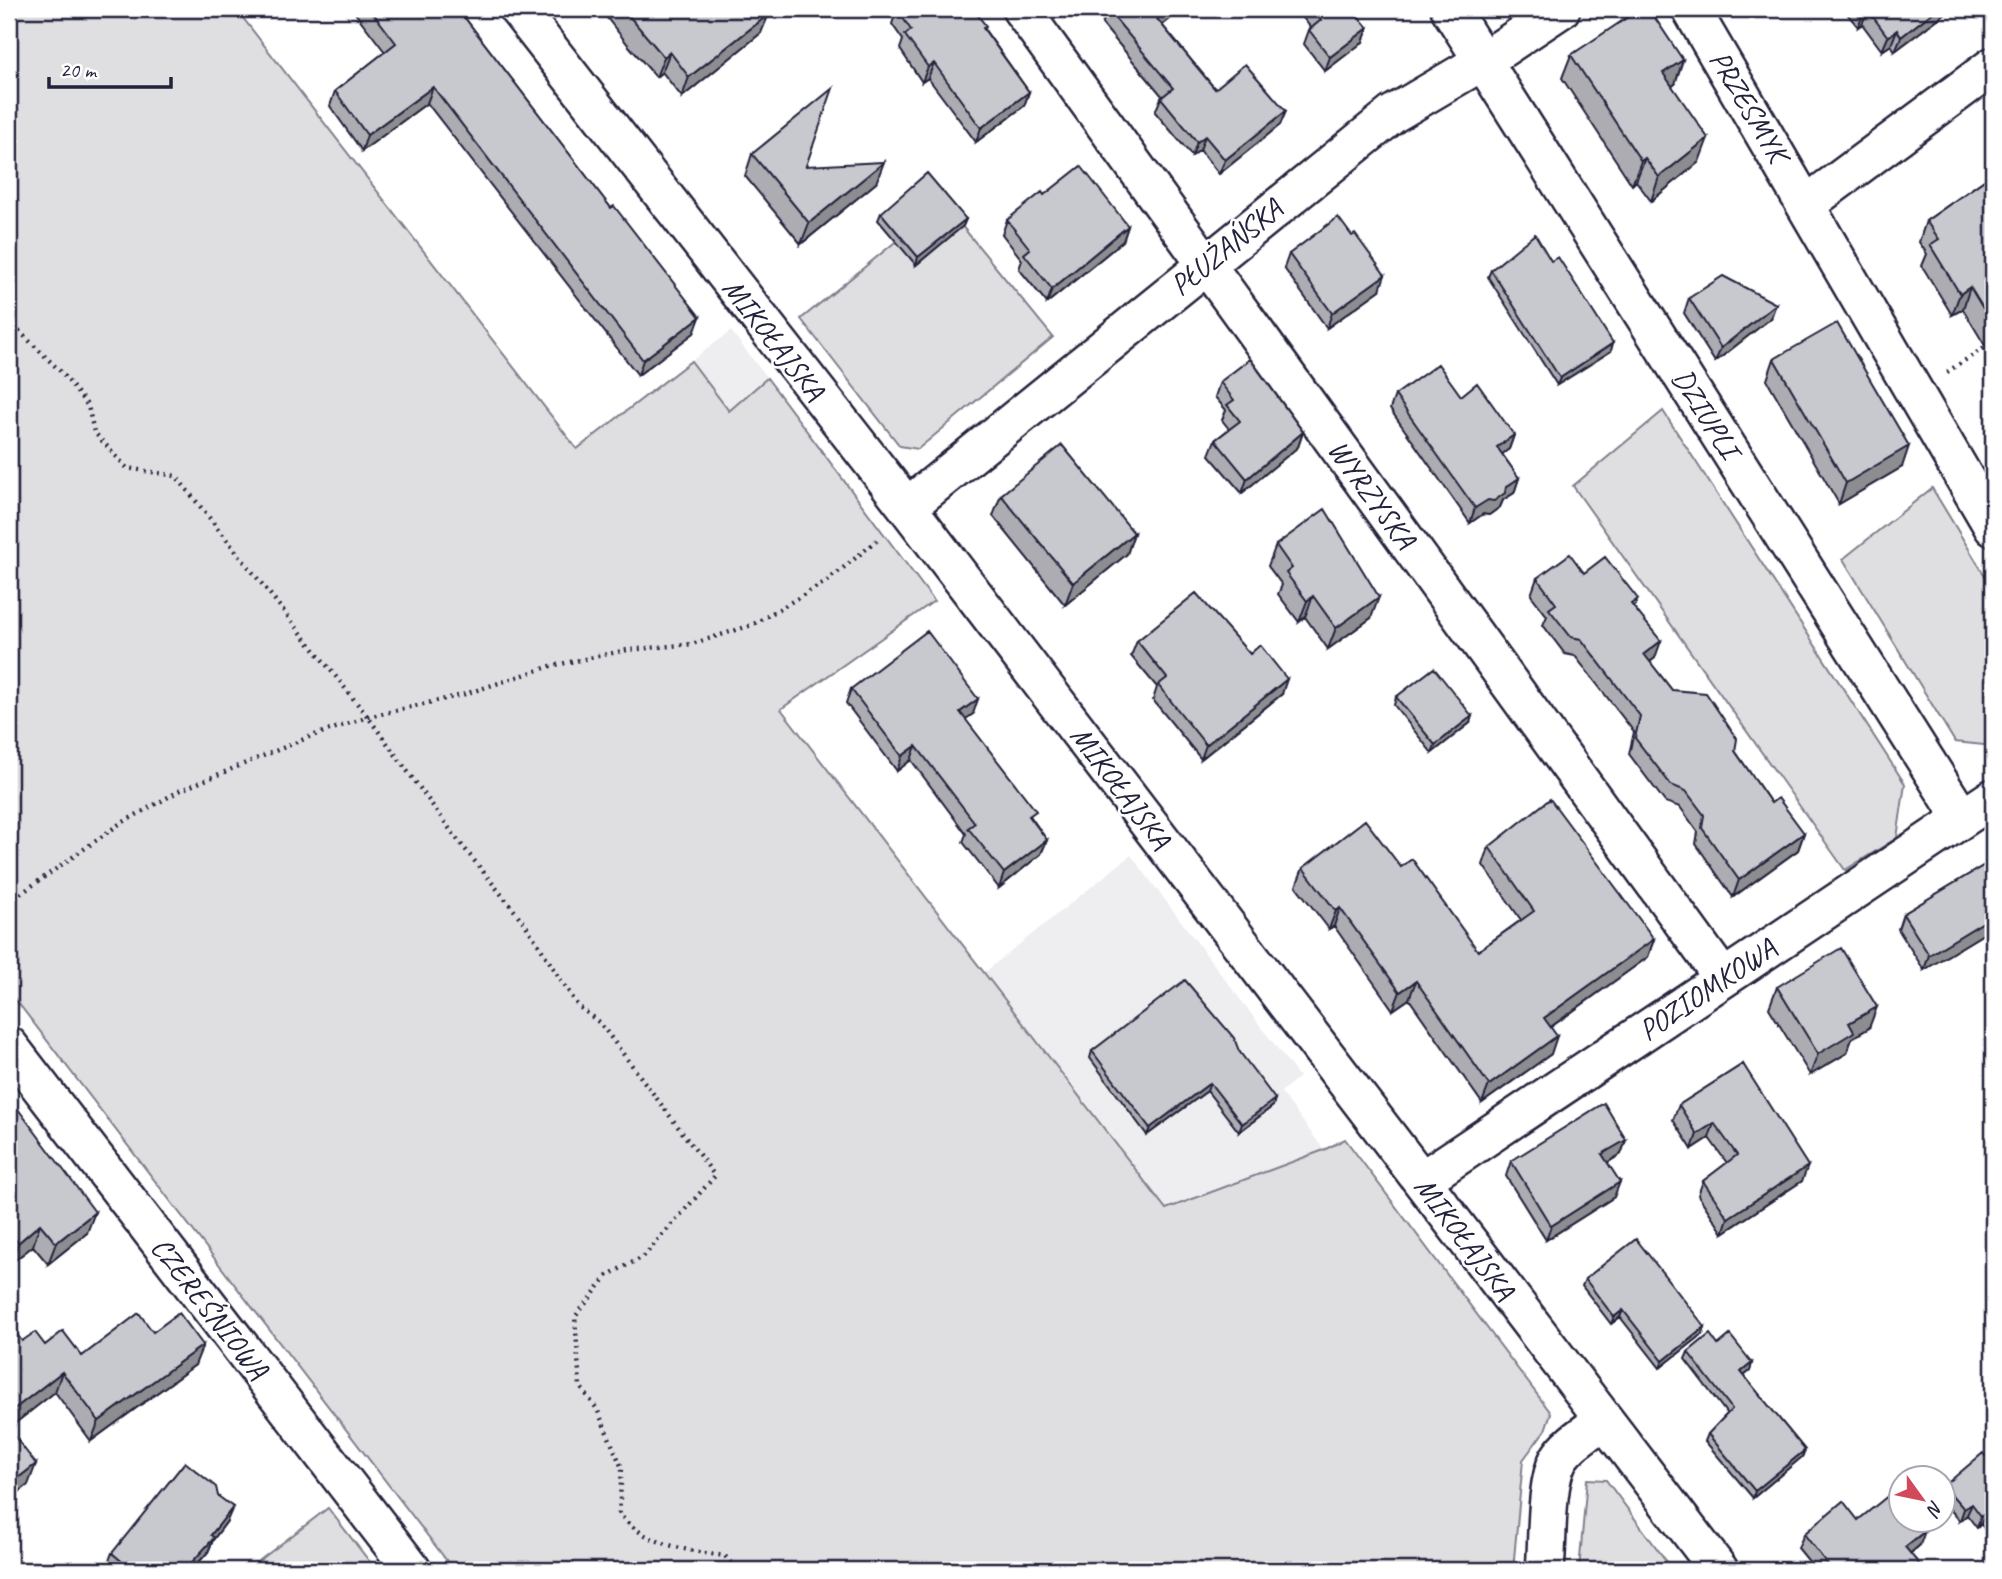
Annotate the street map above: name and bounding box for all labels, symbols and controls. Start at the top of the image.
street label: PRZESMYK [1701,43,1800,174]
scale bar [49,46,172,90]
text: 20 m [60,57,98,83]
street label: PŁUŻAŃSKA [1162,189,1291,304]
street label: MIKOŁAJSKA [714,270,834,408]
street label: DZIUPLI [1664,361,1751,470]
street label: WYRZYSKA [1320,432,1425,558]
street label: MIKOŁAJSKA [1062,718,1180,857]
street label: POZIOMKOWA [1631,929,1784,1049]
street label: MIKOŁAJSKA [1406,1169,1524,1308]
street label: CZEREŚNIOWA [143,1229,278,1387]
north arrow [1886,1464,1956,1534]
text: N [1920,1496,1949,1522]

